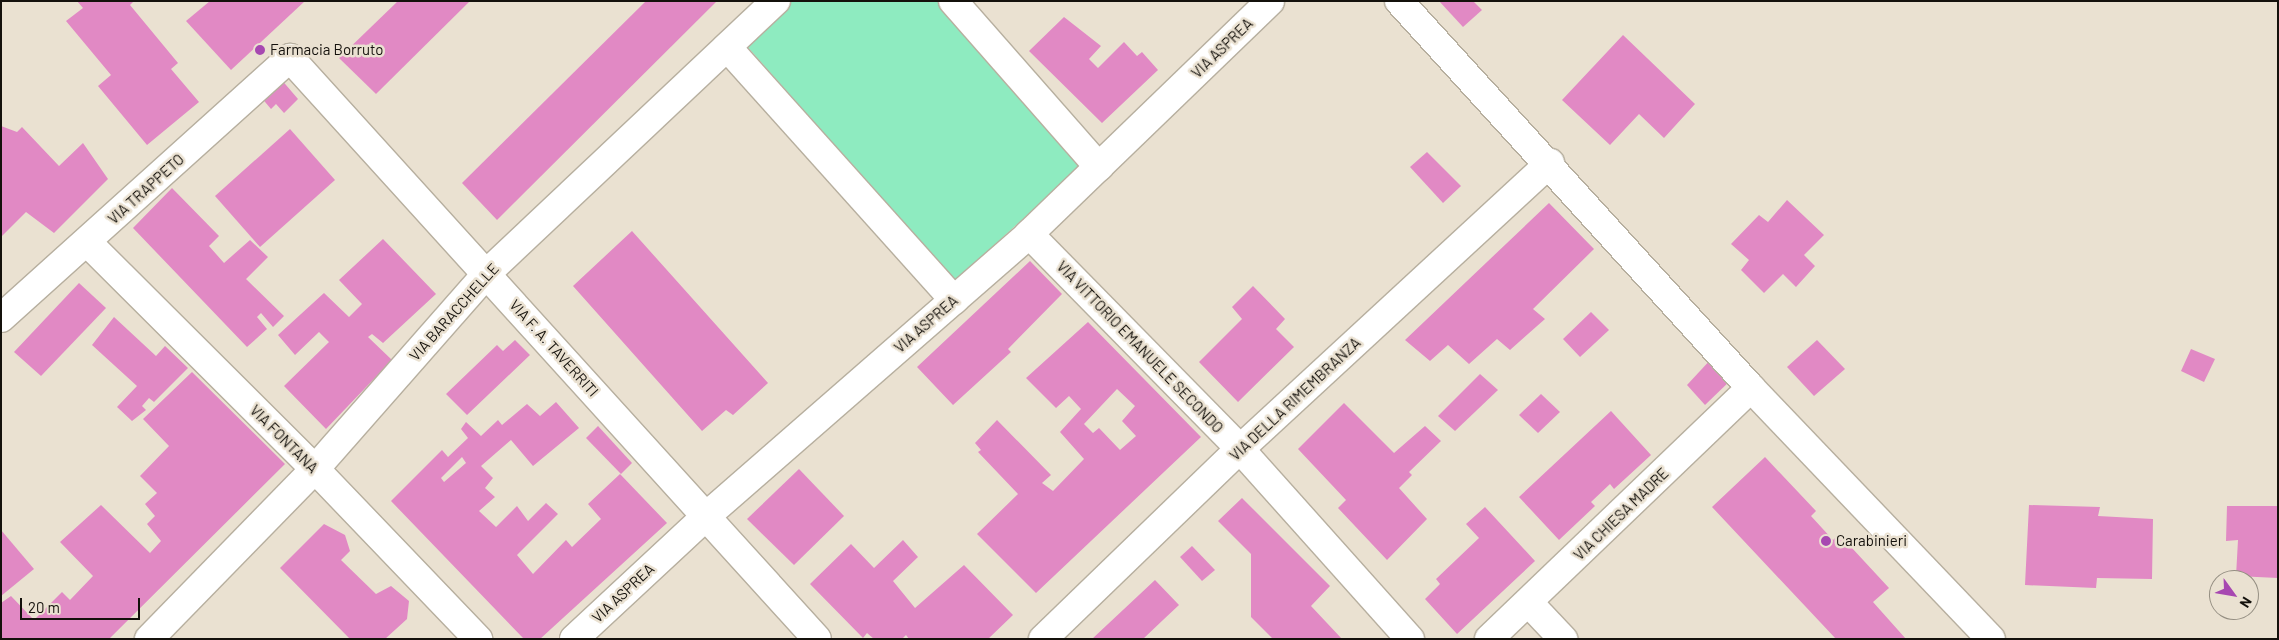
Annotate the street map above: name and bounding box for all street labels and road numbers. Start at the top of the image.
street label: VIA ASPREA [1188,14,1256,82]
street label: VIA TRAPPETO [104,150,188,228]
street label: VIA VITTORIO EMANUELE SECONDO [1053,257,1227,437]
street label: VIA BARACCHELLE [406,260,502,364]
street label: VIA ASPREA [891,291,961,357]
street label: VIA F. A. TAVERRITI [506,296,602,400]
street label: VIA DELLA RIMEMBRANZA [1226,334,1364,464]
street label: VIA FONTANA [246,401,322,477]
street label: VIA CHIESA MADRE [1570,464,1672,564]
street label: VIA ASPREA [588,560,658,626]

